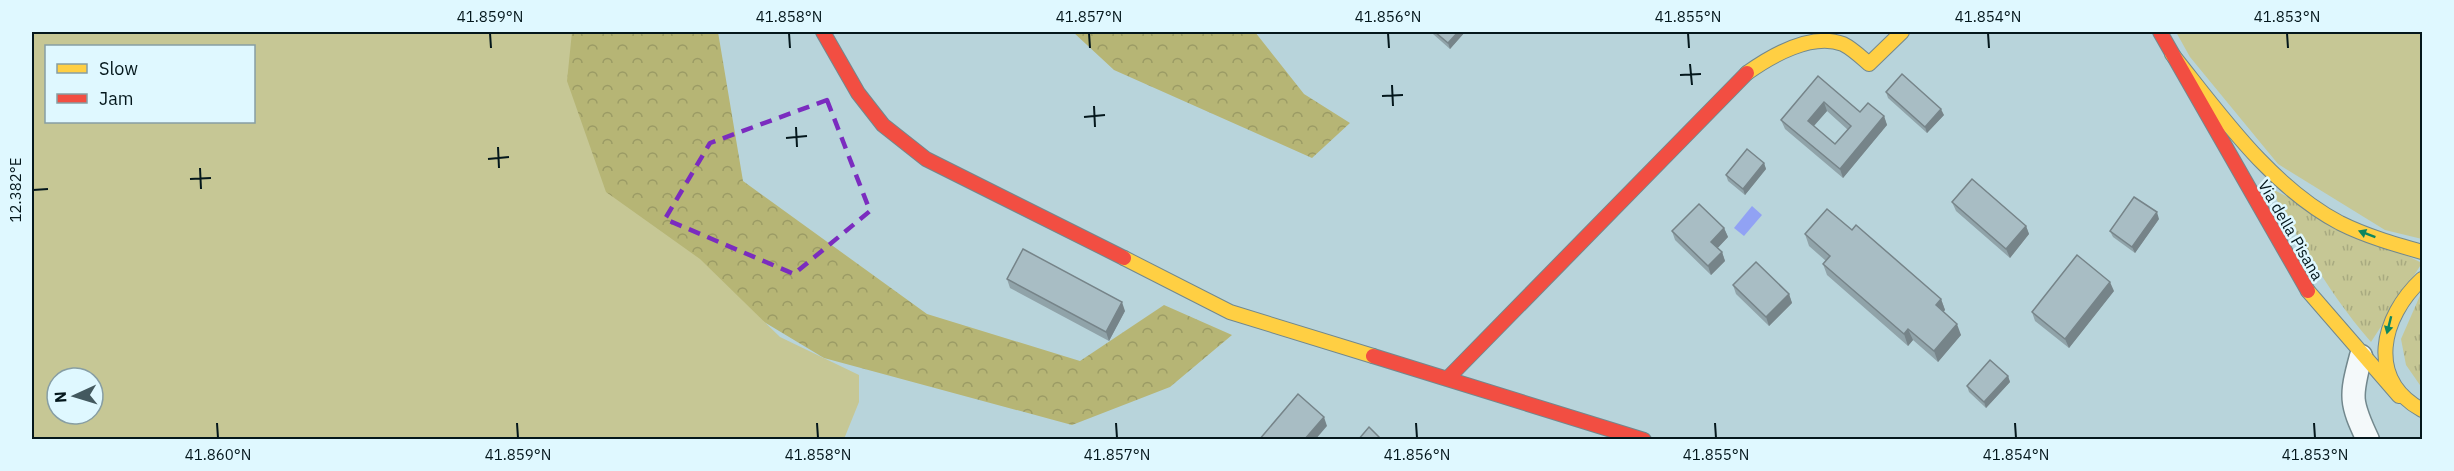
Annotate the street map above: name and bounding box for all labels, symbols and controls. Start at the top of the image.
text: 41.859°N [457,7,523,26]
text: 41.858°N [756,7,822,26]
text: 41.857°N [1056,7,1122,26]
text: 41.856°N [1355,7,1421,26]
text: 41.855°N [1655,7,1721,26]
text: 41.854°N [1955,7,2021,26]
text: 41.853°N [2254,7,2320,26]
legend [45,45,255,123]
text: Slow [99,57,138,80]
text: Jam [99,87,134,110]
text: 12.382°E [6,158,25,222]
street label: Via della Pisana [2254,176,2328,284]
one-way arrow [2358,229,2376,238]
one-way arrow [2383,316,2393,334]
north arrow [45,366,105,426]
text: N [50,391,70,404]
text: 41.860°N [185,445,251,464]
text: 41.859°N [485,445,551,464]
text: 41.858°N [785,445,851,464]
text: 41.857°N [1084,445,1150,464]
text: 41.856°N [1384,445,1450,464]
text: 41.855°N [1683,445,1749,464]
text: 41.854°N [1983,445,2049,464]
text: 41.853°N [2282,445,2348,464]

